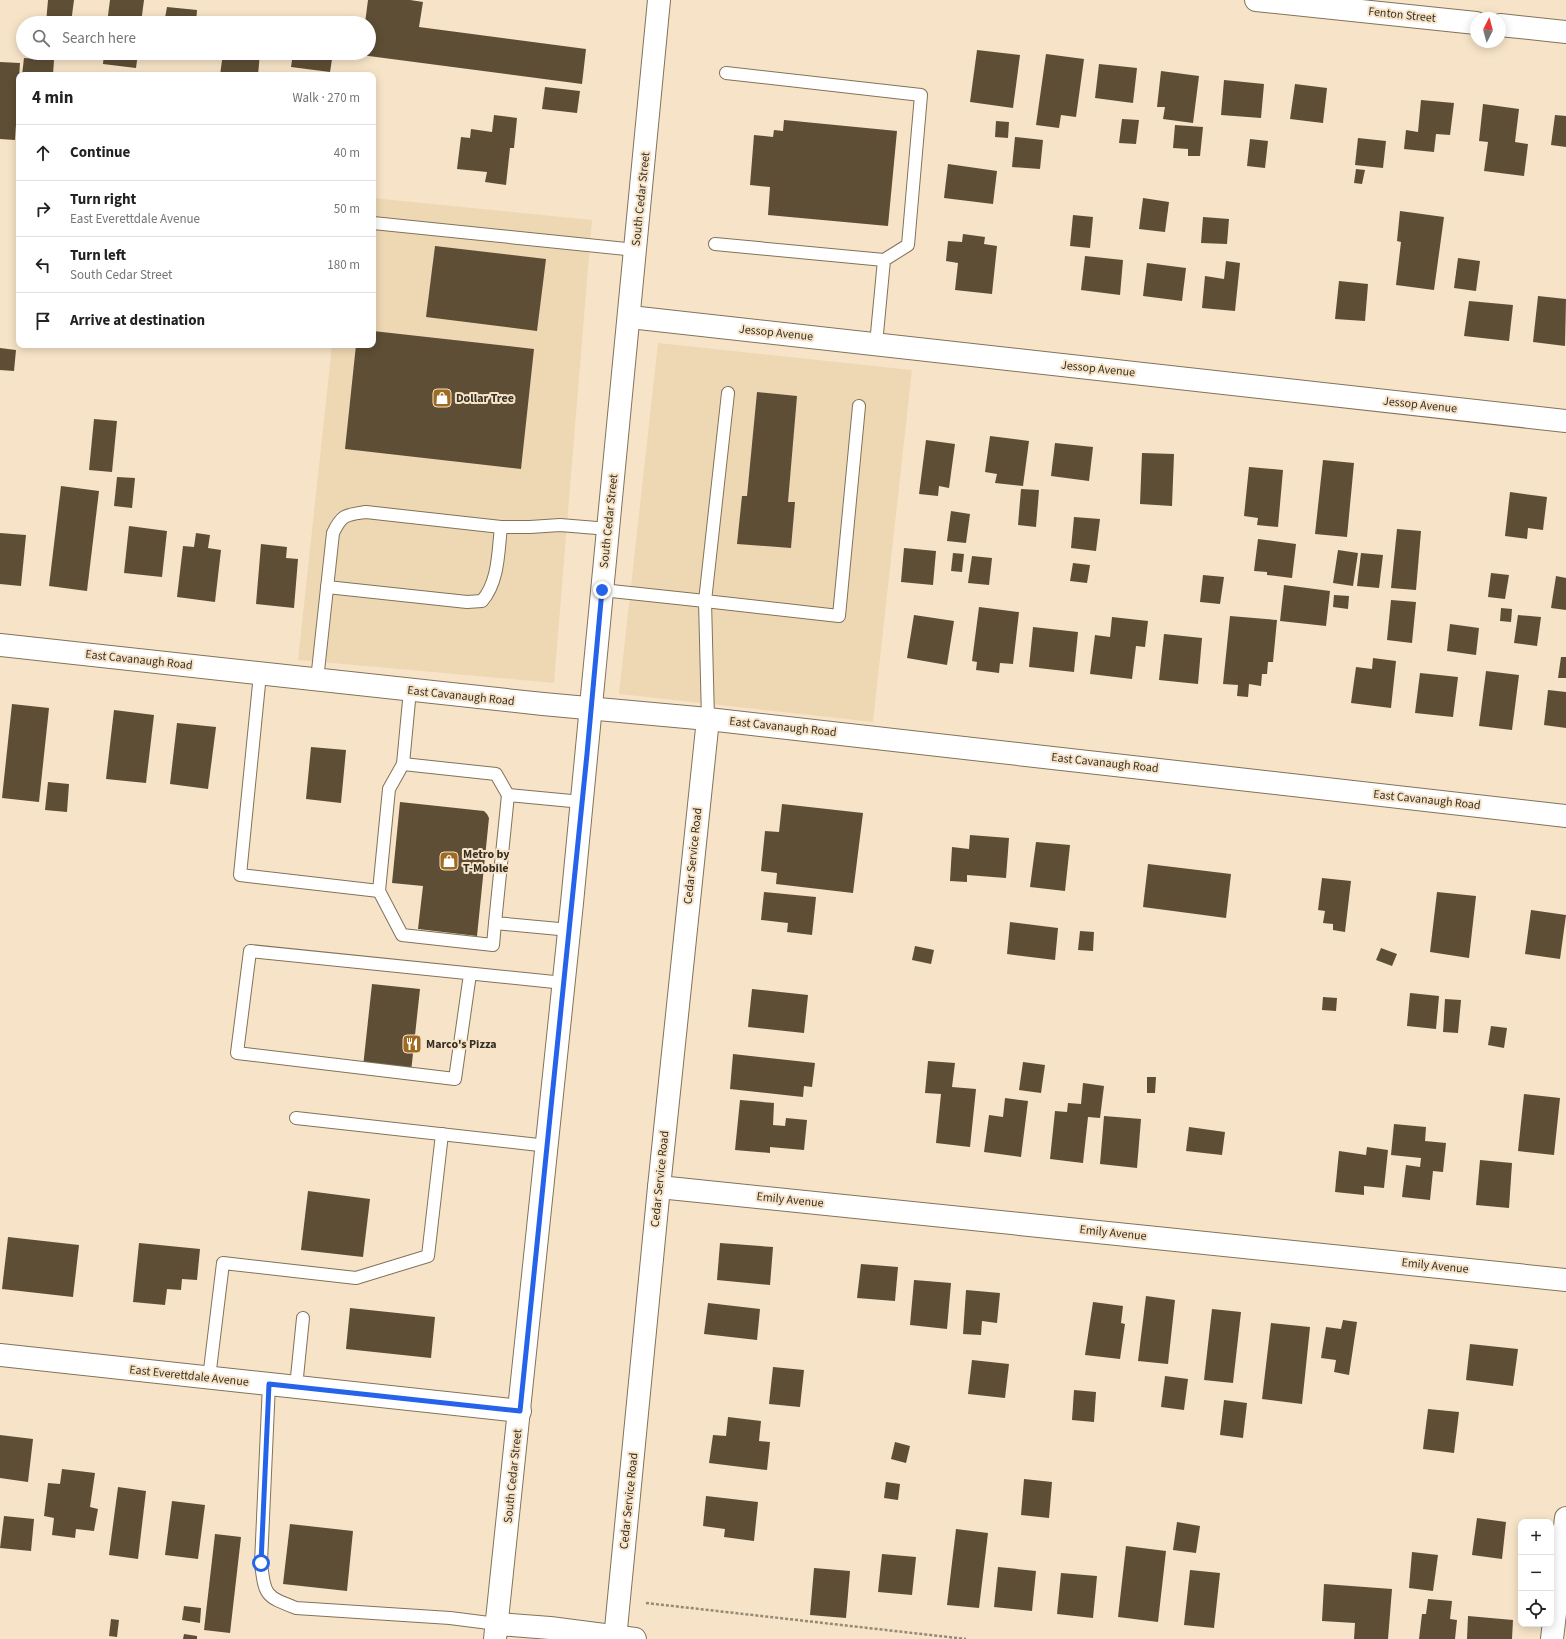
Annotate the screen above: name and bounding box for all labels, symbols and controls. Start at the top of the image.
street label: Fenton Street [1367,3,1437,27]
north arrow [1470,12,1506,48]
search box [16,16,376,60]
icon: search [30,27,52,49]
text: Search here [62,28,136,49]
text: 4 min [32,86,73,110]
text: Walk · 270 m [292,89,360,107]
icon: ahead [32,142,54,164]
text: Continue [70,142,130,163]
text: 40 m [334,144,360,162]
street label: South Cedar Street [628,151,654,247]
text: Turn right [70,189,136,210]
icon: right [32,198,54,220]
text: 50 m [334,200,360,218]
text: East Everettdale Avenue [70,210,200,228]
text: Turn left [70,245,126,266]
icon: left [32,254,54,276]
text: 180 m [327,256,360,274]
text: South Cedar Street [70,266,172,284]
icon: arrive [32,310,54,332]
text: Arrive at destination [70,310,205,331]
street label: Jessop Avenue [738,321,814,345]
street label: Jessop Avenue [1060,357,1136,381]
shop icon: Dollar Tree [431,387,453,409]
place label: Dollar Tree [456,390,514,407]
street label: Jessop Avenue [1382,393,1458,417]
street label: South Cedar Street [596,473,622,569]
route end [593,581,611,599]
street label: East Cavanaugh Road [85,646,193,674]
street label: East Cavanaugh Road [407,682,515,710]
street label: East Cavanaugh Road [729,713,837,741]
street label: East Cavanaugh Road [1051,749,1159,777]
street label: East Cavanaugh Road [1373,786,1481,814]
street label: Cedar Service Road [679,807,707,905]
place label: Metro by T-Mobile [463,846,510,877]
shop icon: Metro by T-Mobile [438,850,460,872]
restaurant icon: Marco's Pizza [401,1033,423,1055]
place label: Marco's Pizza [426,1036,497,1053]
street label: Cedar Service Road [646,1130,674,1228]
street label: Emily Avenue [756,1188,824,1212]
street label: Emily Avenue [1079,1221,1147,1245]
street label: Emily Avenue [1401,1254,1469,1278]
street label: East Everettdale Avenue [128,1361,250,1391]
street label: South Cedar Street [500,1428,526,1524]
street label: Cedar Service Road [615,1452,643,1550]
map controls [1518,1519,1554,1627]
button: + [1518,1519,1554,1555]
route start [252,1554,270,1572]
button: − [1518,1555,1554,1591]
button: locate [1518,1591,1554,1627]

